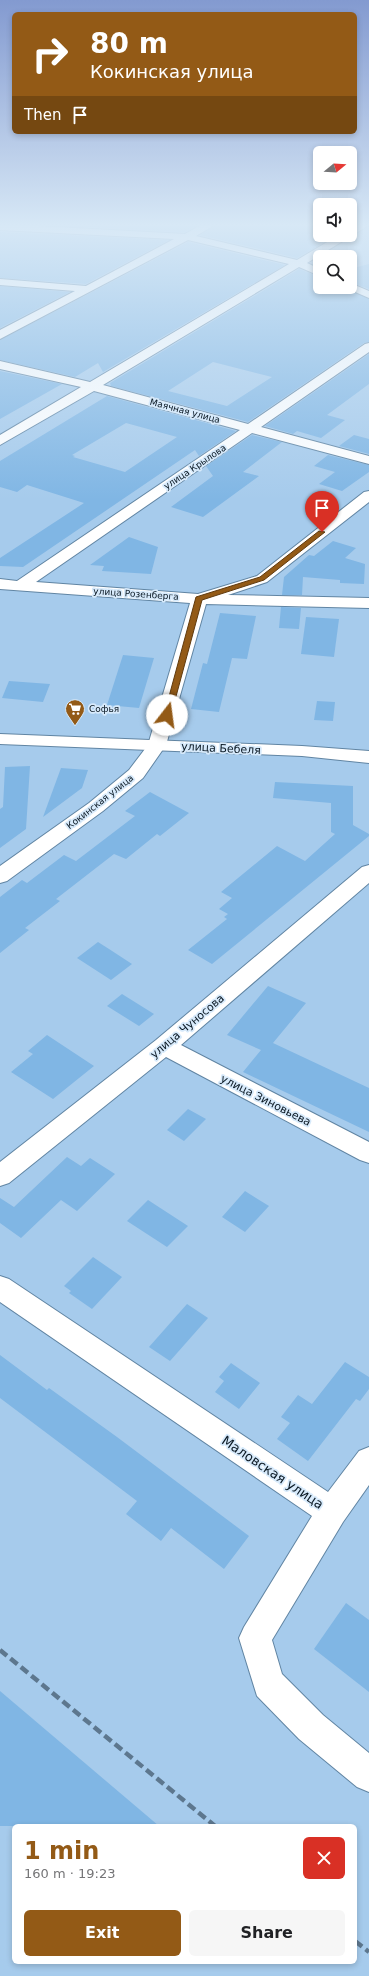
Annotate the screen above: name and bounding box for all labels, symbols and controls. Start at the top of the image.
text: 80 m [90,27,168,60]
icon: right [24,28,76,80]
text: Кокинская улица [90,61,254,82]
icon: arrive [69,104,91,126]
text: Then [24,106,61,124]
north arrow [313,146,357,190]
map controls [313,146,357,294]
button: sound [313,198,357,242]
button: search [313,250,357,294]
street label: Маячная улица [149,397,221,425]
street label: улица Крылова [162,443,228,491]
pin [305,491,339,532]
icon: arrive [311,497,333,519]
street label: улица Розенберга [93,586,179,602]
position arrow [146,694,188,736]
supermarket icon: Софья [64,698,86,726]
place label: Софья [89,704,119,714]
street label: улица Бебеля [181,740,261,757]
street label: Кокинская улица [65,773,135,831]
street label: улица Чуносова [148,992,227,1061]
street label: улица Зиновьева [218,1072,313,1129]
street label: Маловская улица [219,1433,326,1512]
text: 1 min [24,1837,99,1865]
button: close [303,1837,345,1879]
text: 160 m · 19:23 [24,1866,115,1881]
button: Exit [24,1910,181,1956]
button: Share [189,1910,345,1956]

